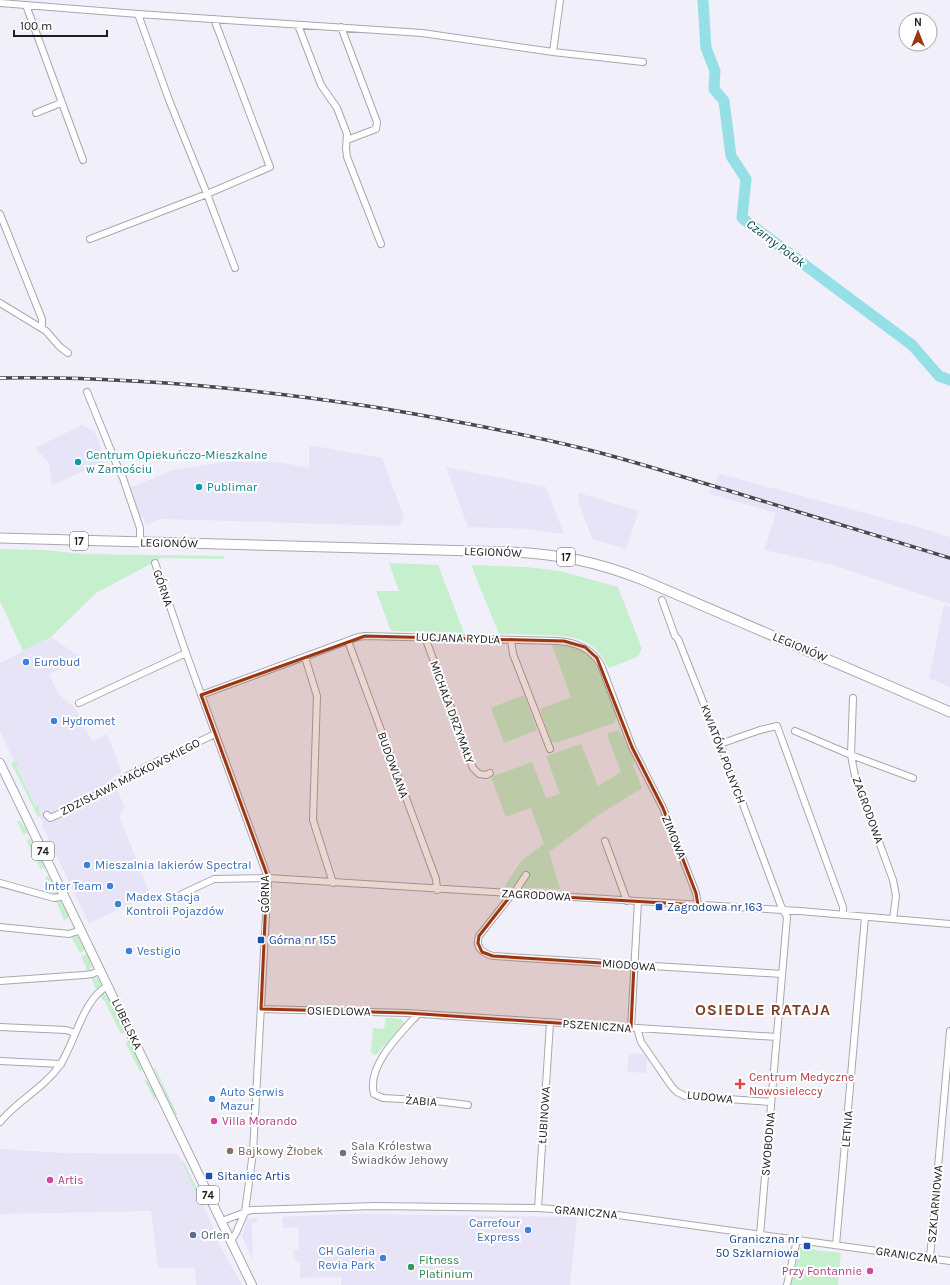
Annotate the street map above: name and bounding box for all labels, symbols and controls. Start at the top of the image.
scale bar [14,12,107,38]
north arrow [898,12,938,52]
text: N [914,16,922,29]
text: 100 m [20,19,52,33]
water label: Czarny Potok [744,216,809,270]
place label: Centrum Opiekuńczo-Mieszkalne w Zamościu [86,448,267,476]
marker: Centrum Opiekuńczo-Mieszkalne w Zamościu [73,457,83,467]
place label: Publimar [207,480,258,494]
marker: Publimar [194,482,204,492]
road number: 17 [70,532,88,550]
street label: LEGIONÓW [140,534,198,551]
street label: LEGIONÓW [464,543,522,560]
road number: 17 [557,548,575,566]
street label: GÓRNA [150,567,177,608]
street label: LEGIONÓW [771,628,830,665]
street label: LUCJANA RYDLA [415,630,501,646]
place label: Eurobud [34,655,80,669]
marker: Eurobud [21,657,31,667]
street label: MICHAŁA DRZYMAŁY [427,659,477,766]
street label: KWIATÓW POLNYCH [698,702,749,806]
place label: Hydromet [62,714,116,728]
marker: Hydromet [49,716,59,726]
street label: BUDOWLANA [375,730,411,800]
street label: ZDZISŁAWA MAĆKOWSKIEGO [57,735,203,818]
street label: ZAGRODOWA [849,775,887,845]
street label: ZIMOWA [659,813,689,861]
road number: 74 [32,842,54,860]
place label: Mieszalnia lakierów Spectral [95,858,252,872]
marker: Mieszalnia lakierów Spectral [82,860,92,870]
street label: GÓRNA [257,875,272,913]
place label: Inter Team [44,879,102,893]
marker: Inter Team [105,881,115,891]
street label: ZAGRODOWA [501,886,571,904]
place label: Madex Stacja Kontroli Pojazdów [126,890,224,918]
marker: Madex Stacja Kontroli Pojazdów [113,899,123,909]
place label: Zagrodowa nr 163 [667,900,763,914]
marker: Zagrodowa nr 163 [654,902,664,912]
place label: Górna nr 155 [269,933,336,947]
marker: Górna nr 155 [256,935,266,945]
place label: Vestigio [137,944,181,958]
marker: Vestigio [124,946,134,956]
street label: MIODOWA [601,956,657,974]
street label: LUBELSKA [109,996,145,1052]
district label: OSIEDLE RATAJA [695,1000,831,1019]
street label: OSIEDLOWA [307,1003,371,1019]
street label: PSZENICZNA [562,1017,632,1035]
place label: Centrum Medyczne Nowosieleccy [749,1070,854,1098]
marker: Centrum Medyczne Nowosieleccy [734,1078,746,1090]
place label: Auto Serwis Mazur [220,1085,284,1113]
street label: ŁUBINOWA [535,1086,553,1144]
street label: LUDOWA [686,1088,734,1106]
street label: ŻABIA [405,1093,437,1109]
marker: Auto Serwis Mazur [207,1094,217,1104]
street label: LETNIA [838,1110,856,1148]
street label: SWOBODNA [758,1111,778,1176]
place label: Villa Morando [222,1114,297,1128]
marker: Villa Morando [209,1116,219,1126]
place label: Sala Królestwa Świadków Jehowy [351,1139,449,1167]
place label: Bajkowy Żłobek [238,1144,324,1158]
marker: Bajkowy Żłobek [225,1146,235,1156]
marker: Sala Królestwa Świadków Jehowy [338,1148,348,1158]
street label: SZKLARNIOWA [925,1164,945,1243]
place label: Sitaniec Artis [217,1169,291,1183]
marker: Sitaniec Artis [204,1171,214,1181]
place label: Artis [58,1173,84,1187]
marker: Artis [45,1175,55,1185]
road number: 74 [197,1186,219,1204]
street label: GRANICZNA [554,1202,618,1222]
place label: Carrefour Express [469,1216,521,1244]
marker: Carrefour Express [523,1225,533,1235]
place label: Orlen [201,1228,230,1242]
marker: Orlen [188,1230,198,1240]
place label: Graniczna nr 50 Szklarniowa [716,1232,800,1260]
marker: Graniczna nr 50 Szklarniowa [802,1241,812,1251]
place label: CH Galeria Revia Park [318,1244,375,1272]
street label: GRANICZNA [875,1244,939,1266]
marker: CH Galeria Revia Park [378,1253,388,1263]
place label: Fitness Platinium [419,1253,473,1281]
marker: Fitness Platinium [406,1262,416,1272]
place label: Przy Fontannie [782,1264,862,1278]
marker: Przy Fontannie [865,1266,875,1276]

